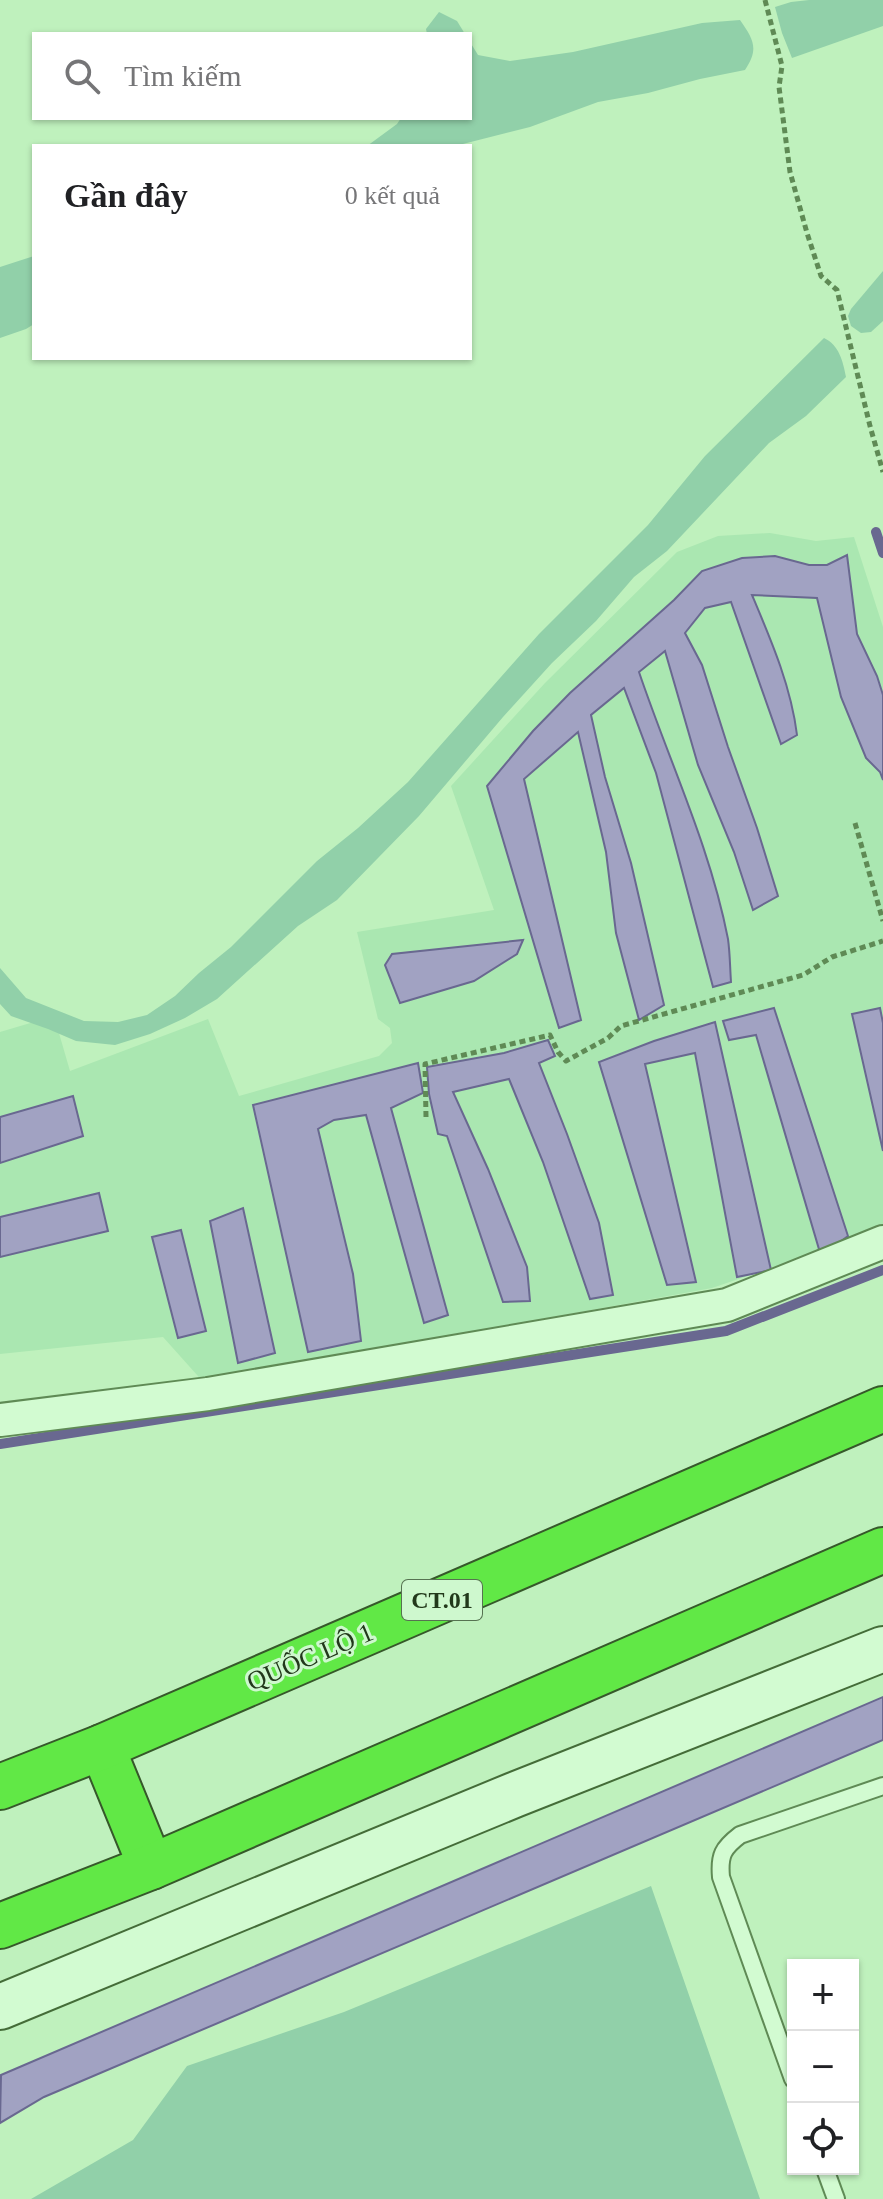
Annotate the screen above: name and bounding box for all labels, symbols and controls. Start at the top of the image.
search box [32,32,472,120]
icon: search [60,54,104,98]
text: Tìm kiếm [124,59,241,92]
text: Gần đây [64,177,188,214]
text: 0 kết quả [345,181,440,210]
road number: CT.01 [402,1580,482,1620]
street label: QUỐC LỘ 1 [243,1617,377,1697]
map controls [787,1959,859,2175]
button: + [787,1959,859,2031]
button: − [787,2031,859,2103]
button: locate [787,2103,859,2175]

